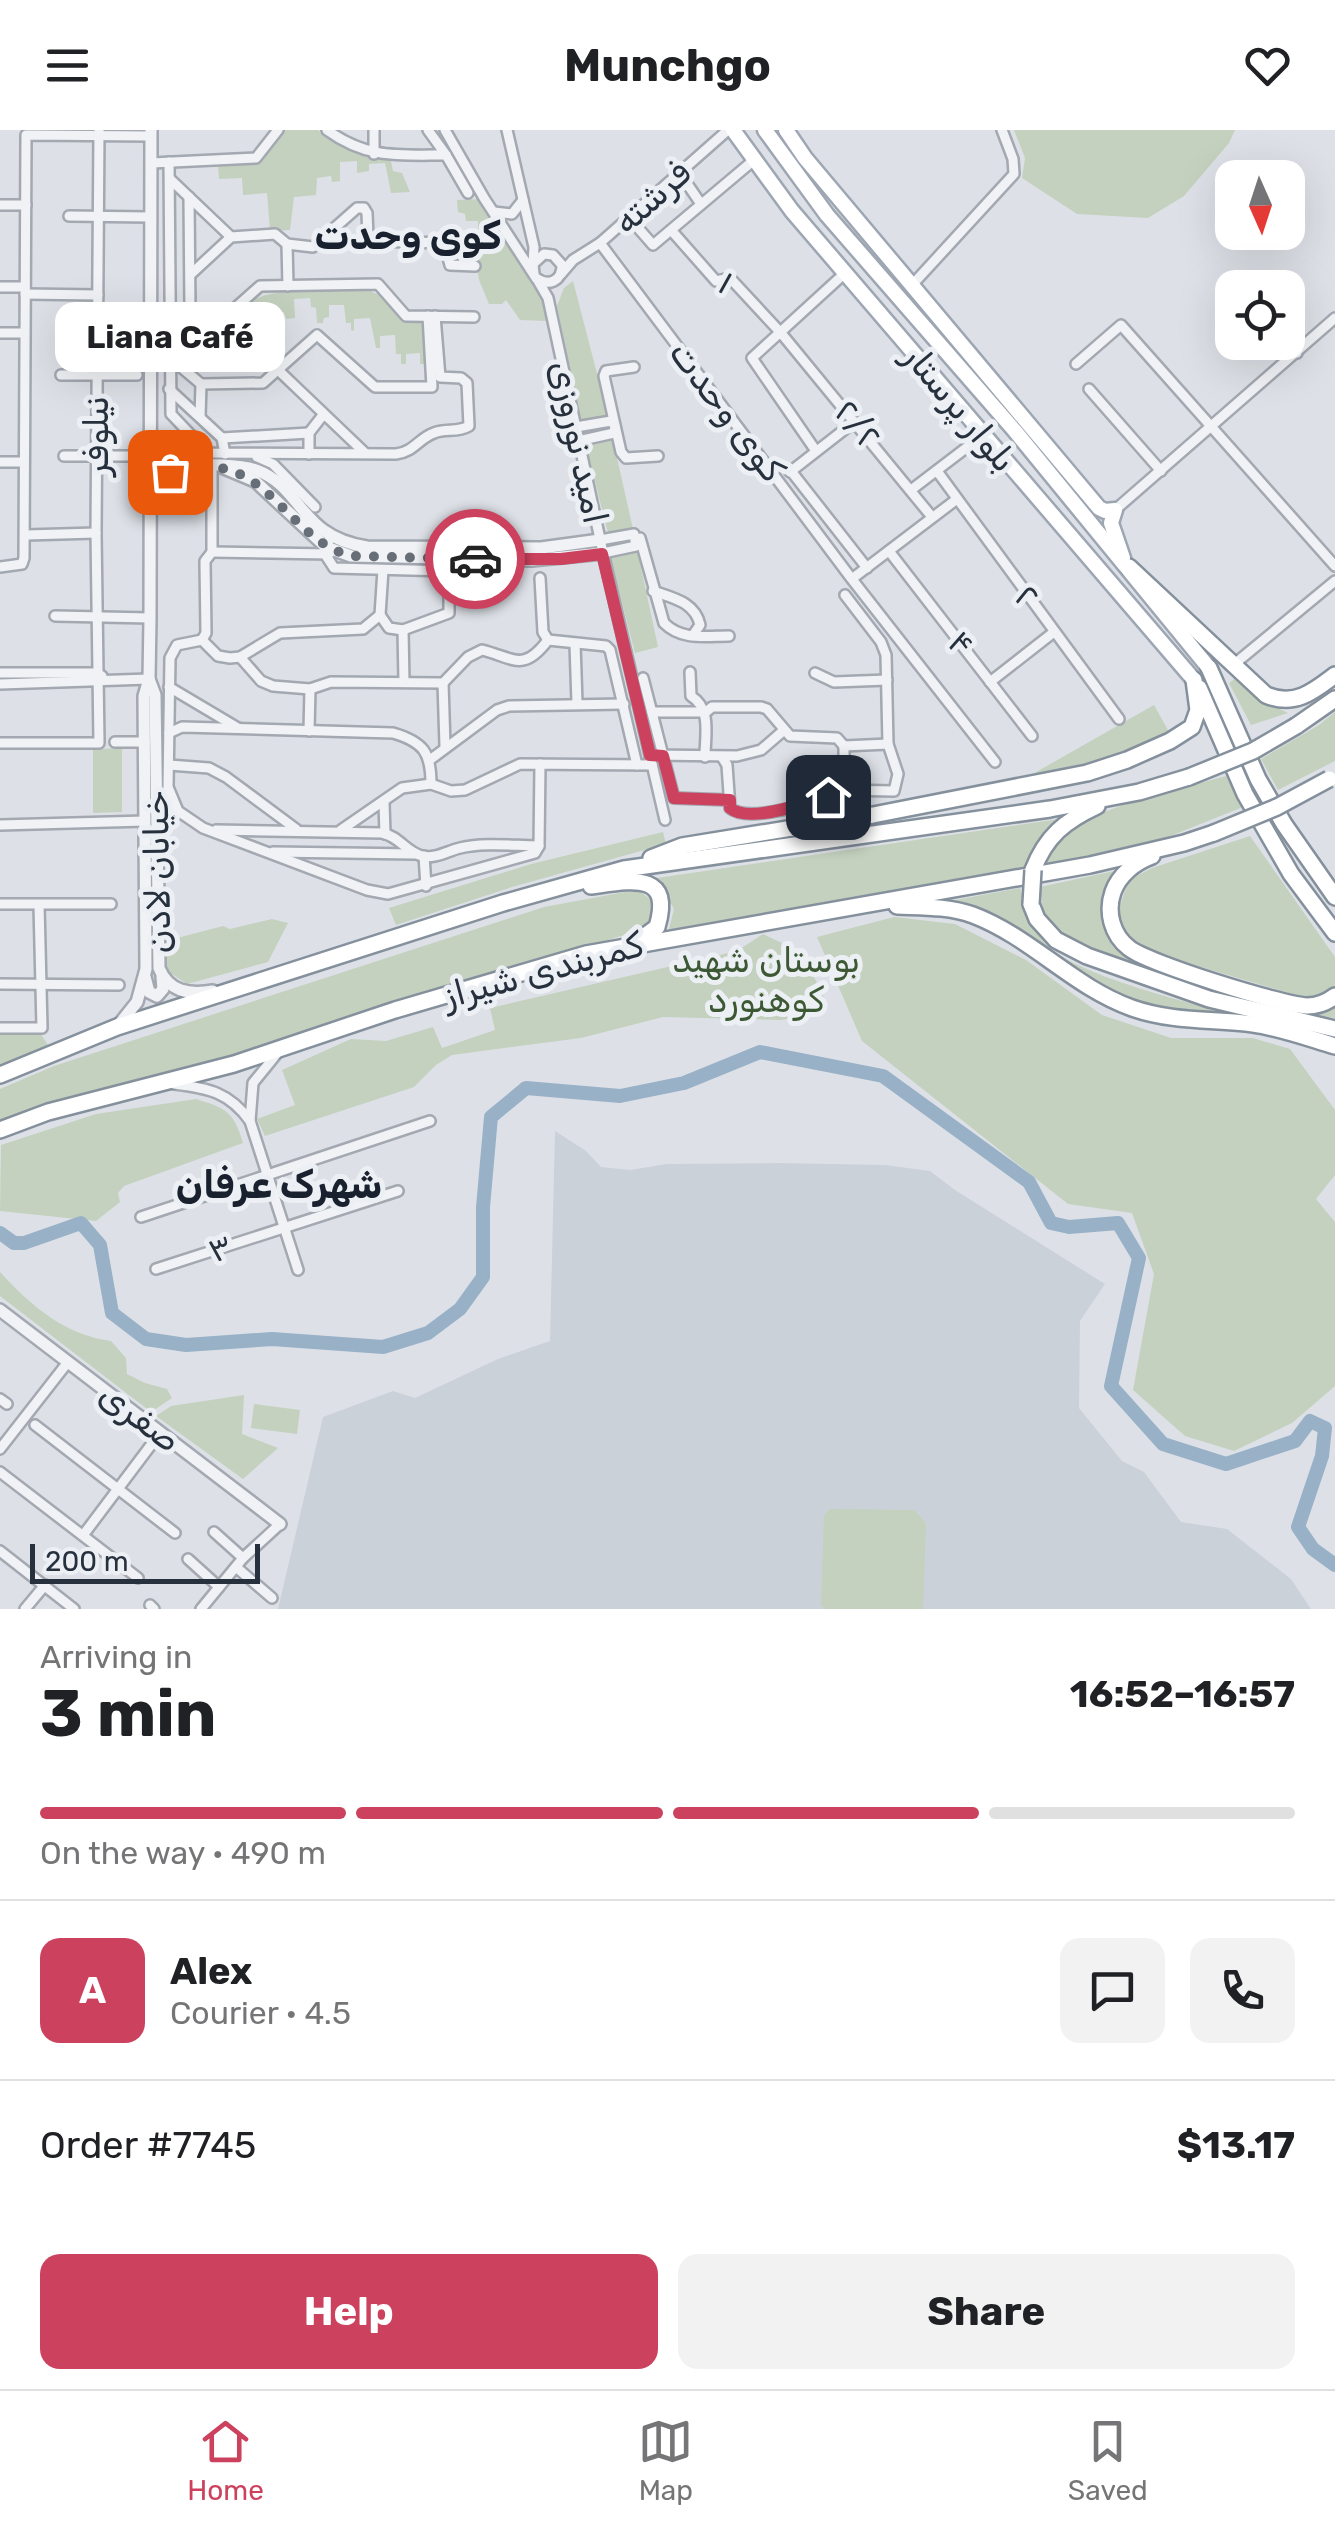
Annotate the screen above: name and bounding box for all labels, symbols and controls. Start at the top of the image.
icon: menu [40,38,95,93]
icon: heart [1240,38,1295,93]
text: Munchgo [564,39,771,92]
street label: فرشته [605,152,699,242]
north arrow [1215,160,1305,250]
map controls [1215,160,1305,360]
district label: کوی وحدت [315,213,501,259]
street label: ۱ [711,261,741,303]
button: locate [1215,270,1305,360]
callout: Liana Café [55,302,285,372]
text: Liana Café [86,318,254,356]
street label: کوی وحدت [661,332,794,490]
street label: بلوار پرستار [892,334,1025,481]
street label: امید نوروزی [541,357,617,527]
street label: ۲/۲ [825,391,891,457]
street label: نیلوفر [75,396,117,478]
pin [128,430,213,515]
icon: bag [143,445,198,500]
courier [425,509,525,609]
icon: car [448,532,503,587]
street label: ۲ [1005,577,1049,615]
street label: ۴ [938,622,984,664]
pin [786,755,871,840]
icon: home [801,770,856,825]
street label: خیابان لادن [135,790,179,954]
street label: کمربندی شیراز [437,923,648,1017]
park label: بوستان شهید کوهنورد [672,939,860,1021]
district label: شهرک عرفان [176,1162,382,1208]
street label: ۳ [203,1225,237,1271]
street label: صفری [91,1373,189,1461]
scale bar [30,1539,260,1584]
text: 200 m [45,1545,129,1578]
text: Arriving in [40,1638,192,1676]
text: 16:52–16:57 [1070,1671,1295,1717]
text: 3 min [40,1675,217,1752]
text: On the way · 490 m [40,1834,326,1872]
button: chat [1060,1938,1165,2043]
button: phone [1190,1938,1295,2043]
text: Alex [170,1948,252,1994]
text: A [79,1967,106,2013]
text: Courier · 4.5 [170,1994,351,2032]
text: Order #7745 [40,2122,256,2168]
text: $13.17 [1177,2122,1295,2168]
button: Help [40,2254,658,2369]
button: Share [678,2254,1295,2369]
tab: Home [187,2414,264,2507]
tab: Map [638,2414,693,2507]
tab: Saved [1068,2414,1148,2507]

